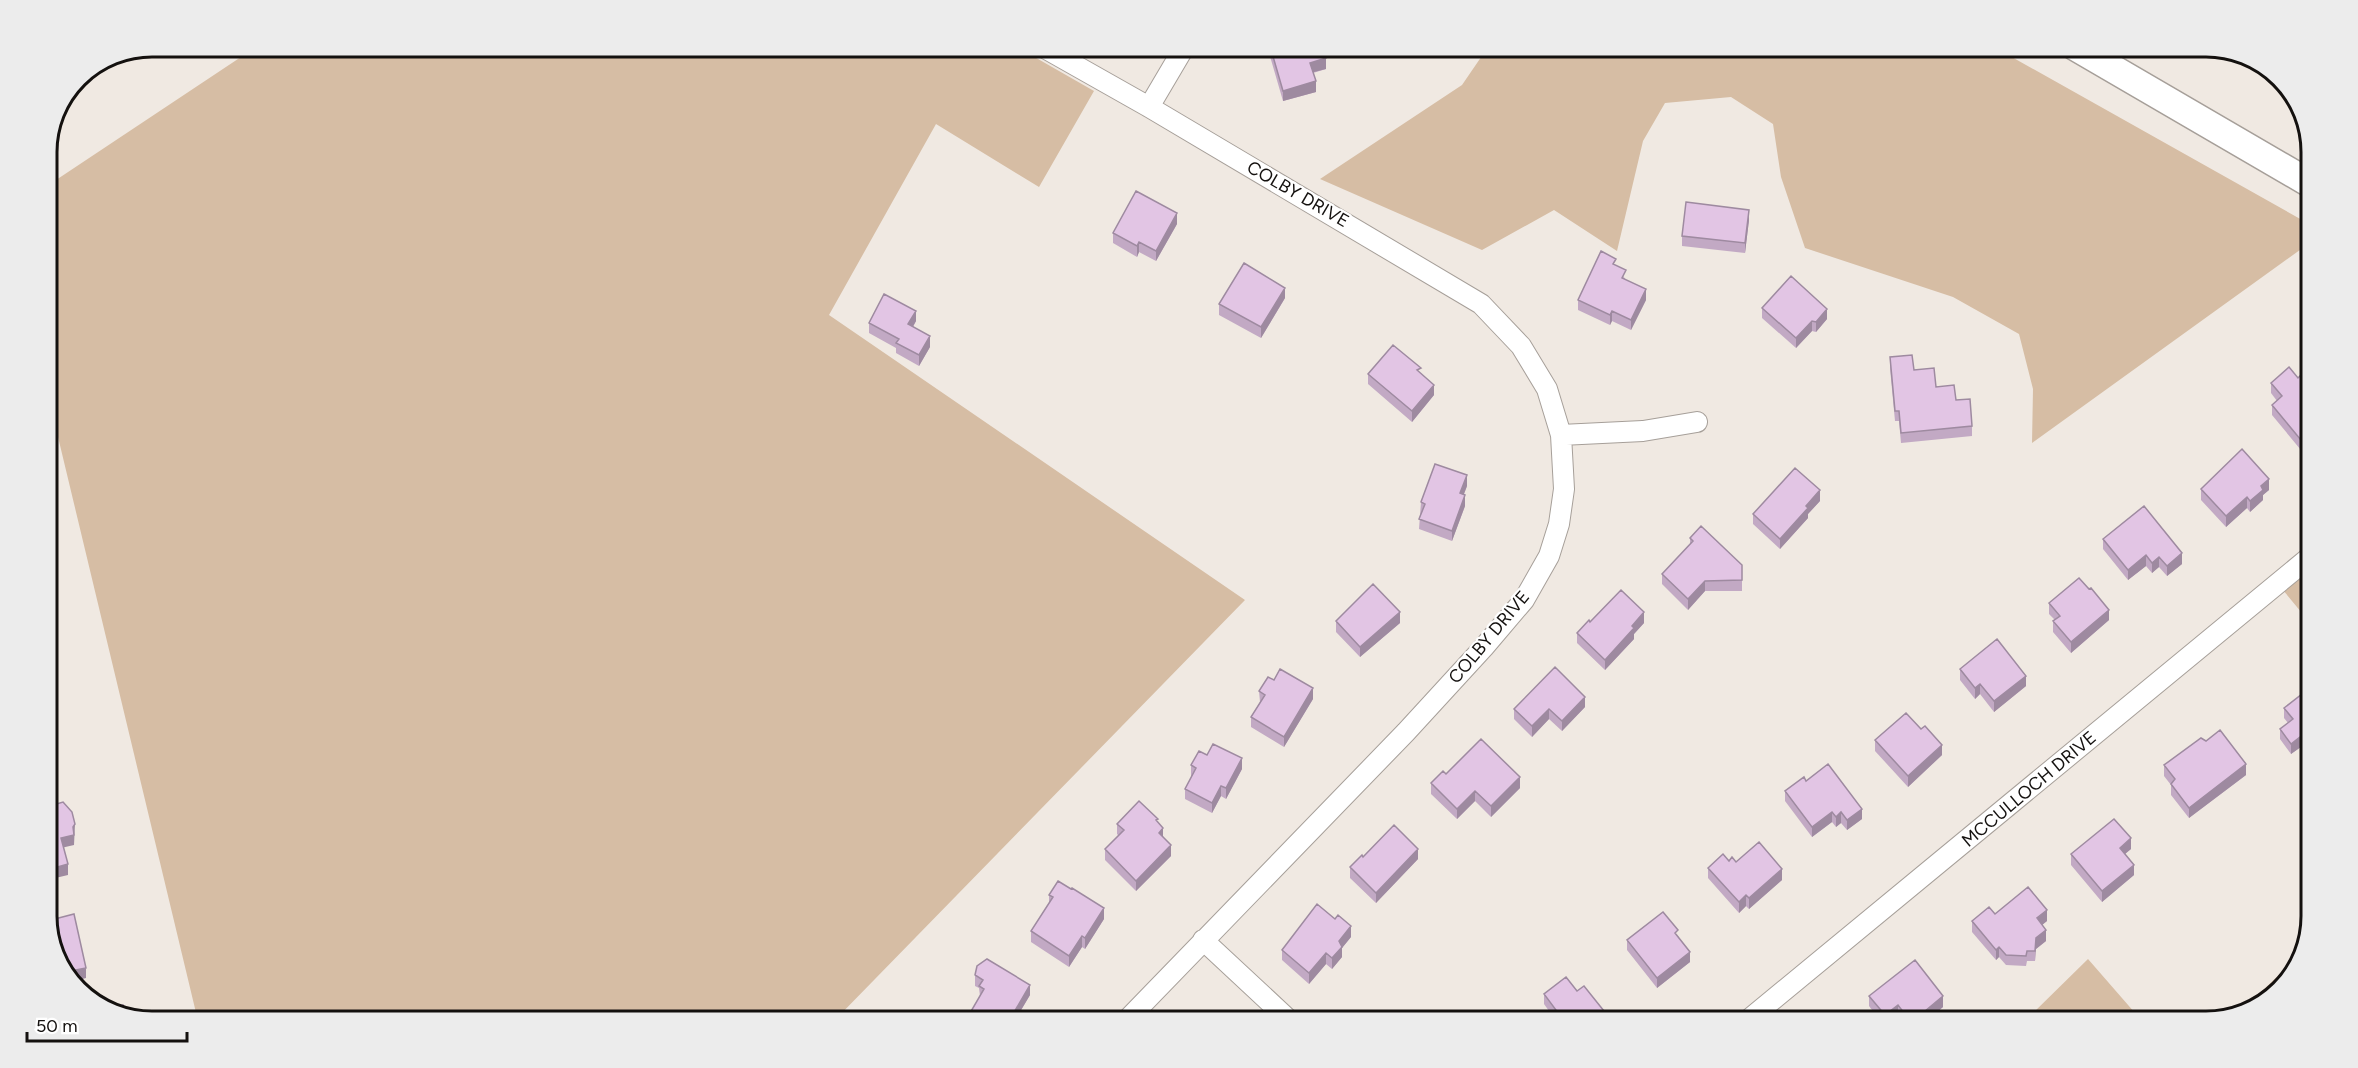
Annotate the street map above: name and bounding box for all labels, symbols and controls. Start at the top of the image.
street label: COLBY DRIVE [1243,156,1353,232]
street label: COLBY DRIVE [1444,586,1534,688]
street label: MCCULLOCH DRIVE [1957,726,2101,852]
scale bar [27,1005,188,1043]
text: 50 m [36,1015,78,1037]

